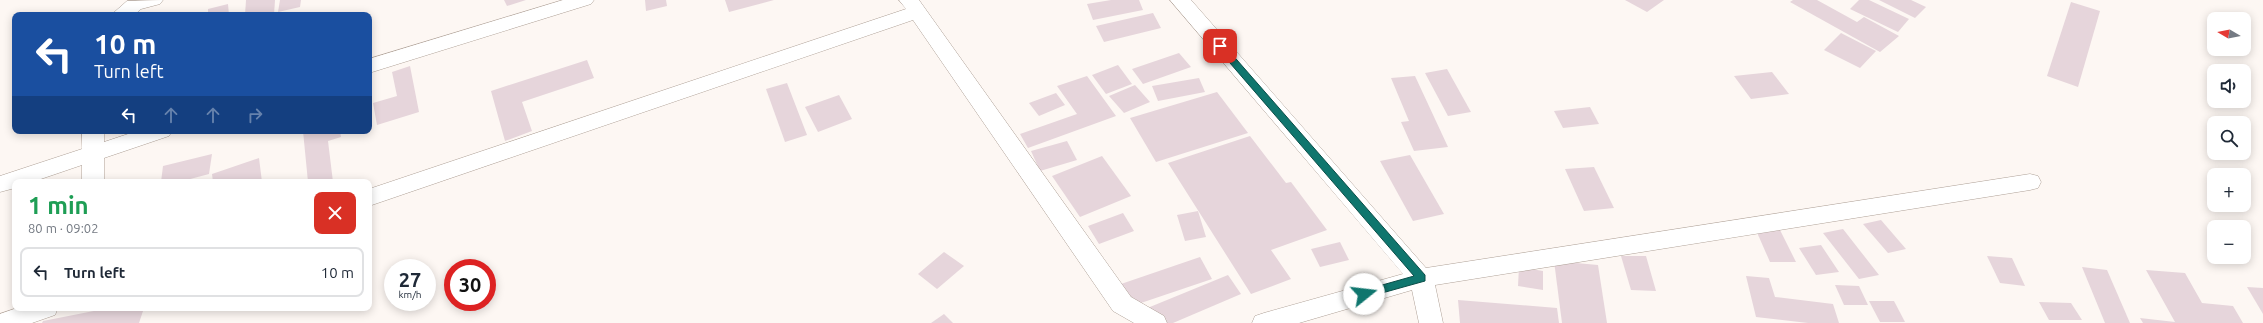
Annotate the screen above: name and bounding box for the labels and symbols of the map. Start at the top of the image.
north arrow [2207,12,2251,56]
pin [1203,29,1237,63]
speed limit sign: 30 [444,259,496,311]
position arrow [1343,273,1385,315]

